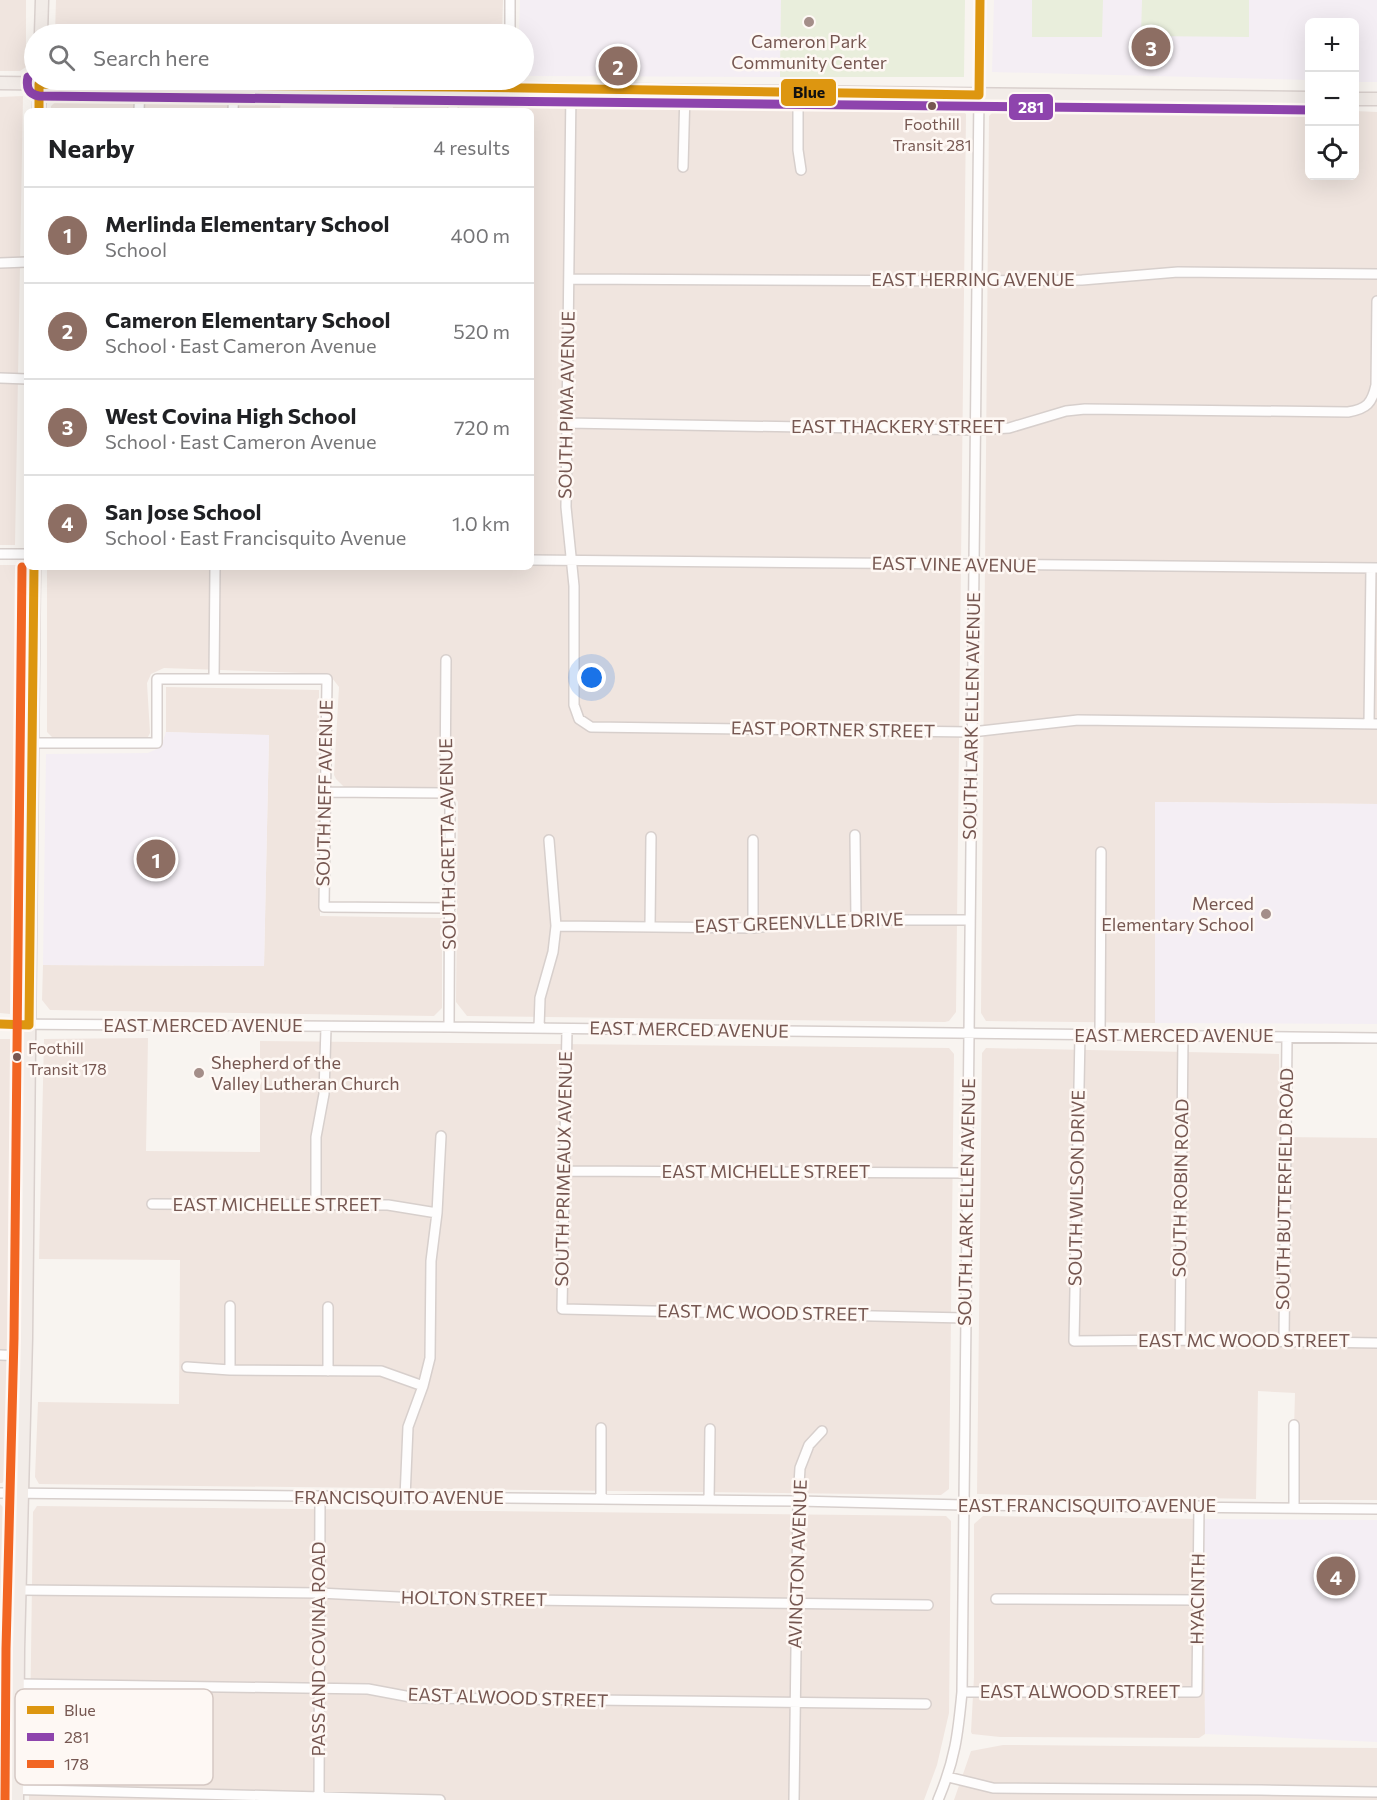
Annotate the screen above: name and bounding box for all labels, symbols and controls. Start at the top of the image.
marker: Cameron Park Community Center [802,15,816,29]
map controls [1305,18,1359,180]
button: + [1305,18,1359,72]
search box [24,24,534,90]
pin: 3 [1132,24,1170,70]
place label: Cameron Park Community Center [731,30,887,73]
icon: search [45,41,78,74]
text: Search here [93,44,209,71]
pin: 2 [598,44,638,88]
button: − [1305,72,1359,126]
line badge: Blue [780,78,837,107]
text: Blue [793,82,825,101]
line badge: 281 [1008,93,1054,121]
text: 281 [1018,97,1044,116]
marker: Foothill Transit 281 [926,100,938,112]
place label: Foothill Transit 281 [892,114,972,154]
button: locate [1305,126,1359,180]
text: Nearby [48,132,135,163]
text: 4 results [433,135,510,159]
text: Merlinda Elementary School [105,210,390,237]
text: 1 [63,223,72,247]
text: 400 m [451,223,510,247]
text: School [105,237,167,261]
street label: EAST HERRING AVENUE [871,268,1075,290]
text: Cameron Elementary School [105,306,391,333]
street label: SOUTH PIMA AVENUE [553,311,579,499]
text: 2 [62,319,73,343]
text: 520 m [453,319,510,343]
text: School · East Cameron Avenue [105,333,377,357]
text: West Covina High School [105,402,357,429]
text: 3 [62,415,73,439]
text: 720 m [454,415,510,439]
street label: EAST THACKERY STREET [791,415,1005,437]
text: School · East Cameron Avenue [105,429,377,453]
text: San Jose School [105,498,262,525]
text: 4 [61,511,74,535]
text: 1.0 km [452,511,510,535]
text: School · East Francisquito Avenue [105,525,406,549]
street label: EAST VINE AVENUE [871,552,1037,576]
street label: SOUTH LARK ELLEN AVENUE [958,592,984,840]
your location [577,663,606,692]
street label: SOUTH NEFF AVENUE [311,699,337,887]
street label: EAST PORTNER STREET [731,716,935,742]
street label: SOUTH GRETTA AVENUE [434,738,460,950]
pin: 1 [136,836,176,882]
place label: Merced Elementary School [1101,892,1254,935]
street label: EAST GREENVLLE DRIVE [694,907,904,937]
marker: Merced Elementary School [1259,907,1273,921]
street label: EAST MERCED AVENUE [103,1014,303,1036]
street label: EAST MERCED AVENUE [589,1016,789,1042]
street label: EAST MERCED AVENUE [1074,1024,1274,1046]
place label: Foothill Transit 178 [28,1038,107,1078]
marker: Foothill Transit 178 [11,1051,23,1063]
place label: Shepherd of the Valley Lutheran Church [211,1051,400,1094]
street label: SOUTH PRIMEAUX AVENUE [550,1051,576,1287]
marker: Shepherd of the Valley Lutheran Church [192,1066,206,1080]
street label: SOUTH BUTTERFIELD ROAD [1271,1068,1297,1310]
street label: SOUTH LARK ELLEN AVENUE [953,1078,979,1326]
street label: SOUTH WILSON DRIVE [1063,1090,1089,1286]
street label: SOUTH ROBIN ROAD [1167,1098,1193,1277]
street label: EAST MICHELLE STREET [662,1160,870,1182]
street label: EAST MICHELLE STREET [173,1193,381,1215]
street label: EAST MC WOOD STREET [657,1299,869,1325]
street label: EAST MC WOOD STREET [1138,1329,1350,1351]
street label: AVINGTON AVENUE [783,1479,811,1649]
street label: FRANCISQUITO AVENUE [294,1486,504,1508]
street label: EAST FRANCISQUITO AVENUE [958,1494,1216,1516]
street label: PASS AND COVINA ROAD [307,1541,329,1757]
street label: HYACINTH [1185,1553,1209,1645]
pin: 4 [1316,1554,1356,1598]
street label: HOLTON STREET [401,1586,547,1610]
street label: EAST ALWOOD STREET [980,1680,1180,1702]
street label: EAST ALWOOD STREET [407,1683,609,1711]
legend [15,1689,213,1785]
text: Blue [64,1700,96,1719]
text: 281 [64,1727,89,1746]
text: 178 [64,1754,89,1773]

